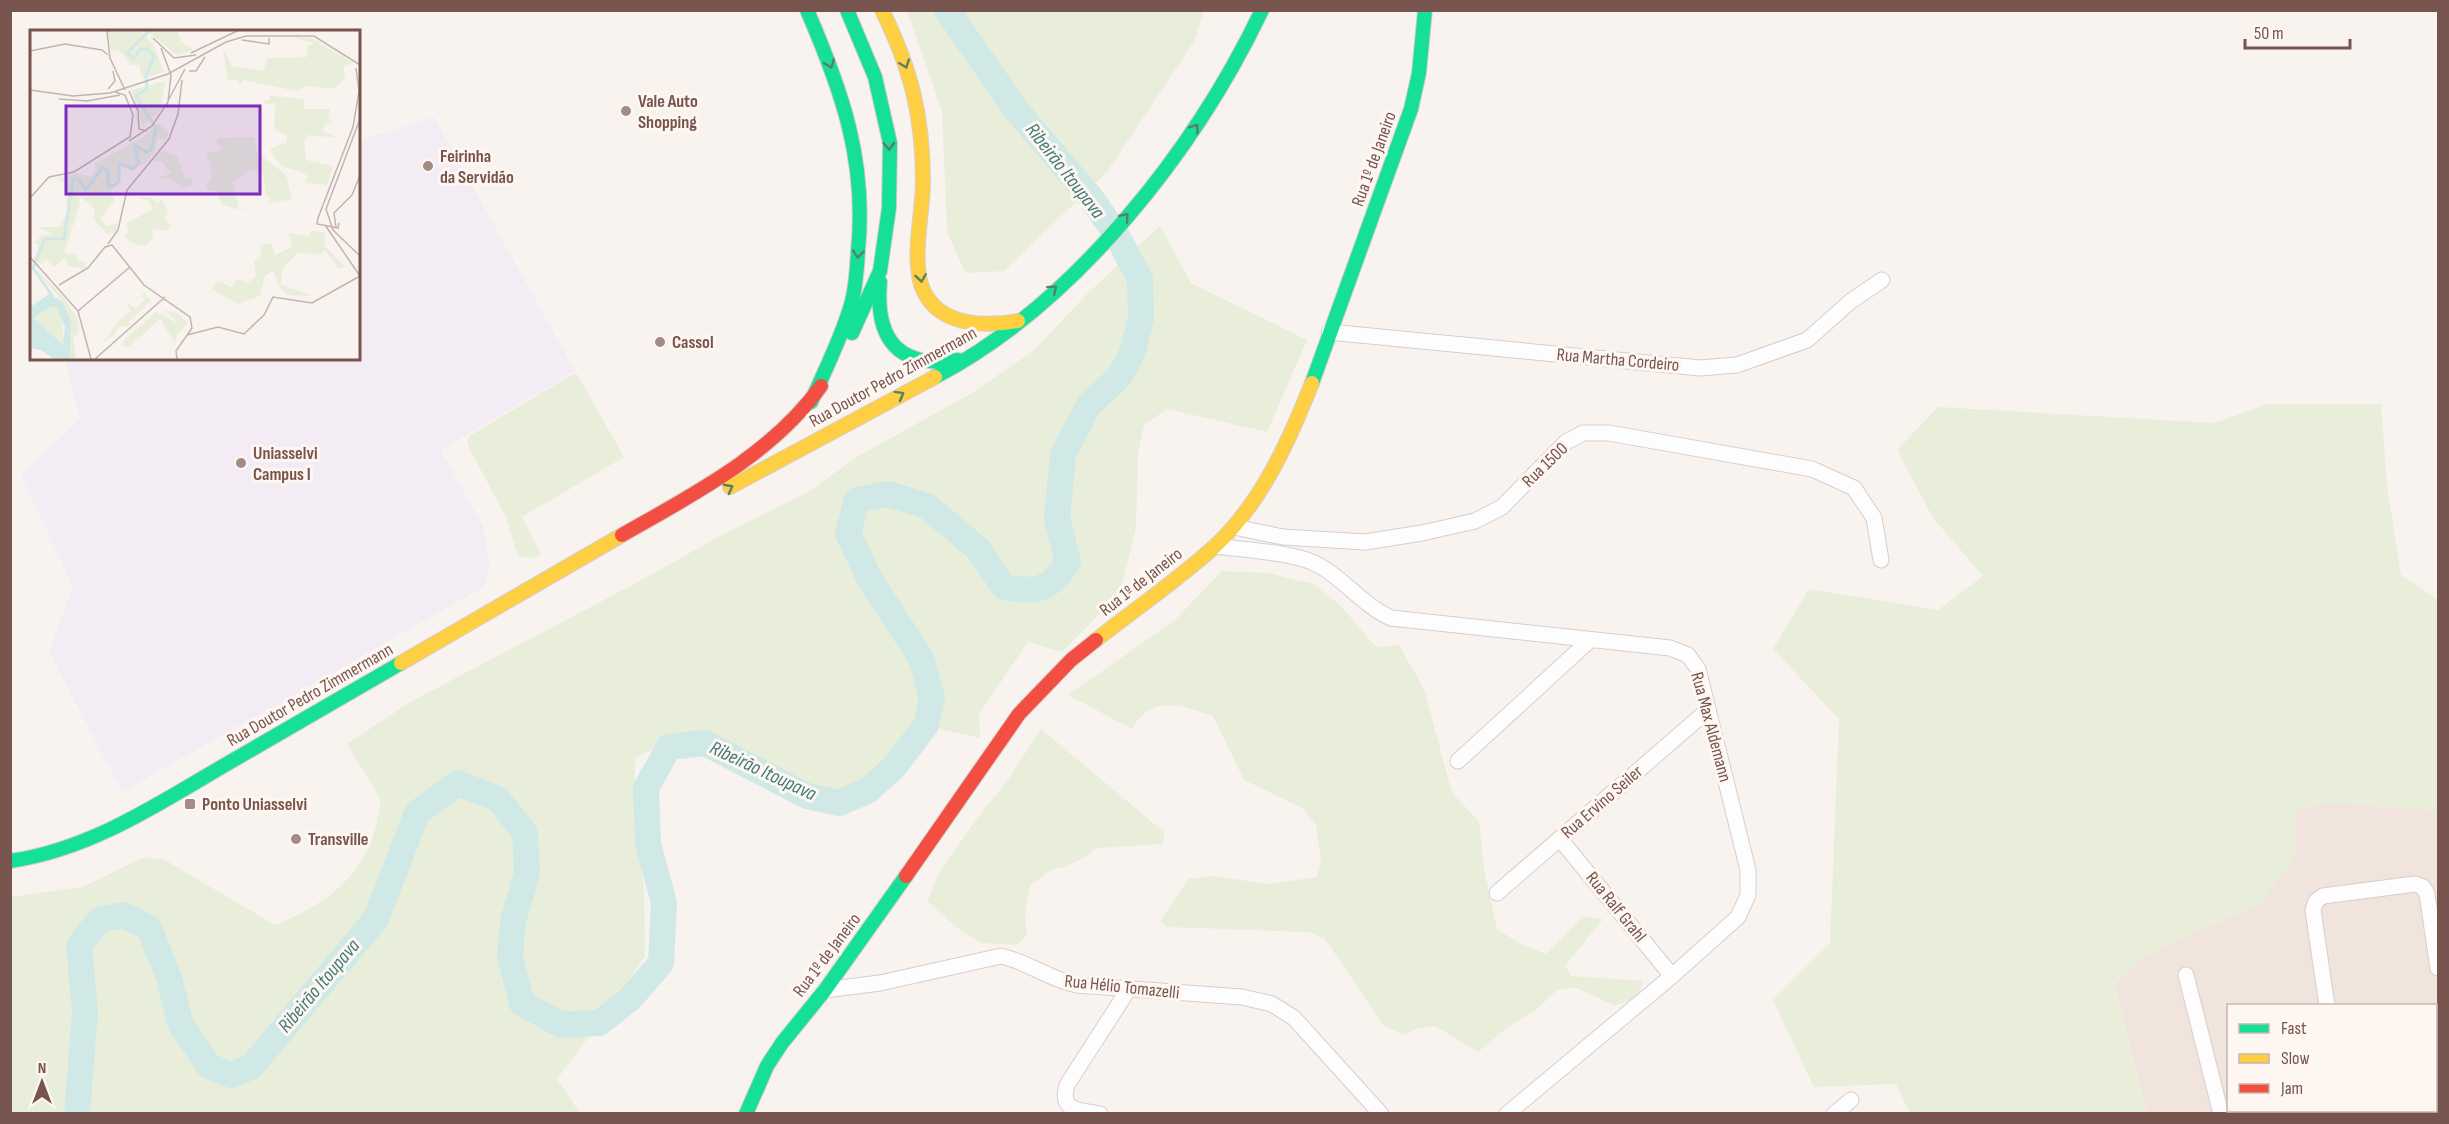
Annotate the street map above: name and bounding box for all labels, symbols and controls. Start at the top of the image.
scale bar [2245,12,2350,50]
text: 50 m [2254,23,2284,44]
inset map [30,30,360,360]
one-way arrow [823,58,835,69]
one-way arrow [898,58,911,69]
place label: Vale Auto Shopping [638,91,698,133]
marker: Vale Auto Shopping [619,104,633,118]
street label: Rua 1º de Janeiro [1347,109,1401,209]
water label: Ribeirão Itoupava [1020,118,1110,224]
one-way arrow [1188,124,1199,135]
one-way arrow [882,141,895,150]
place label: Feirinha da Servidão [440,146,514,188]
marker: Feirinha da Servidão [421,159,435,173]
one-way arrow [1118,213,1129,224]
one-way arrow [852,250,865,259]
one-way arrow [915,273,927,283]
one-way arrow [1047,285,1057,296]
street label: Rua Doutor Pedro Zimmermann [806,322,980,432]
place label: Cassol [672,332,714,353]
marker: Cassol [653,335,667,349]
street label: Rua Martha Cordeiro [1556,344,1680,376]
one-way arrow [894,391,905,402]
street label: Rua 1500 [1518,438,1572,492]
place label: Uniasselvi Campus I [253,443,318,485]
marker: Uniasselvi Campus I [234,456,248,470]
one-way arrow [723,484,733,495]
street label: Rua 1º de Janeiro [1095,543,1187,621]
street label: Rua Doutor Pedro Zimmermann [223,639,397,751]
street label: Rua Max Aldemann [1686,670,1736,784]
water label: Ribeirão Itoupava [706,736,820,806]
street label: Rua Ervino Seiler [1557,761,1647,843]
place label: Ponto Uniasselvi [202,794,307,815]
marker: Ponto Uniasselvi [183,797,197,811]
place label: Transville [308,829,369,850]
marker: Transville [289,832,303,846]
street label: Rua Ralf Grahl [1581,868,1651,946]
street label: Rua 1º de Janeiro [789,909,865,1001]
water label: Ribeirão Itoupava [273,934,365,1038]
street label: Rua Hélio Tomazelli [1064,971,1180,1003]
legend [2227,1004,2437,1112]
text: Fast [2281,1018,2307,1039]
text: Slow [2281,1048,2310,1069]
north arrow [12,1052,72,1112]
text: N [38,1059,46,1078]
text: Jam [2280,1078,2303,1099]

